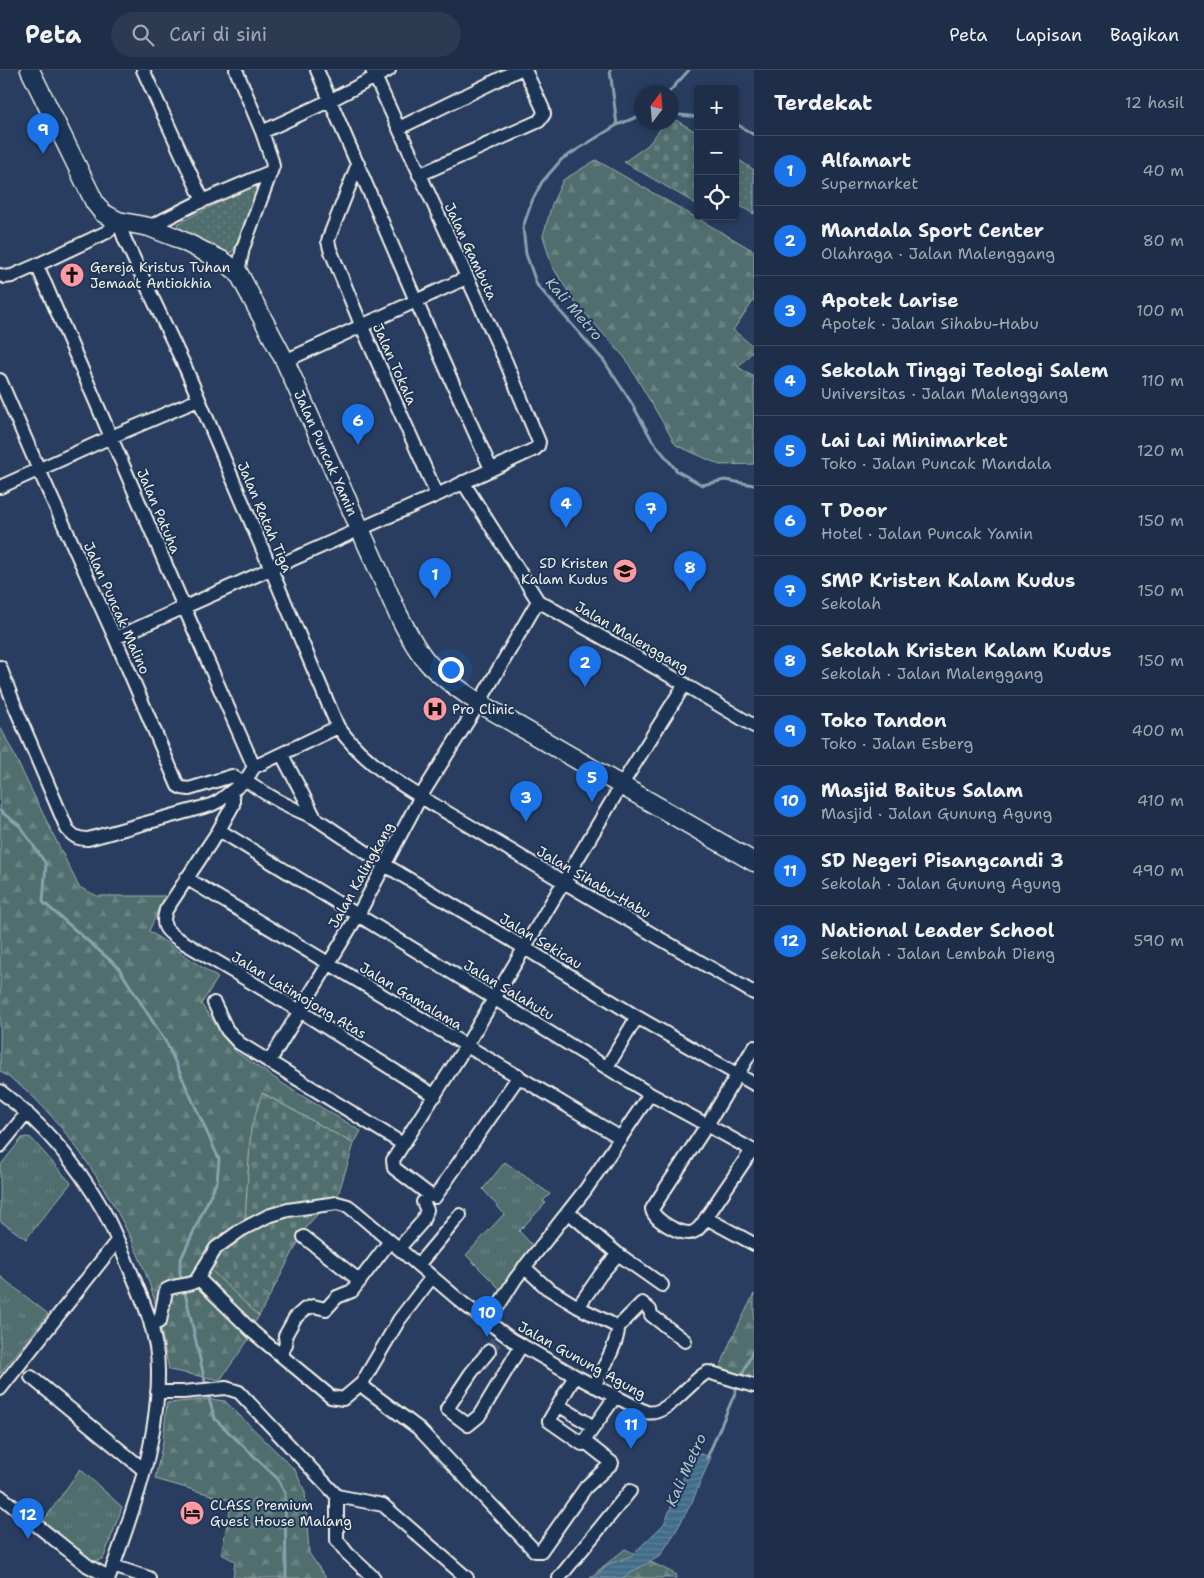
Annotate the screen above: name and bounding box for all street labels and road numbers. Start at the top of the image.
street label: Jalan Gambuta [441,199,502,303]
street label: Jalan Tokala [369,320,421,408]
street label: Jalan Puncak Yamin [290,387,362,519]
street label: Jalan Ratah Tiga [234,459,297,575]
street label: Jalan Patuha [133,466,185,556]
street label: Jalan Puncak Malino [80,539,154,677]
street label: Jalan Malenggang [572,597,692,677]
street label: Jalan Kalingkang [324,819,398,931]
street label: Jalan Sihabu-Habu [534,842,654,922]
street label: Jalan Sekicau [496,909,586,973]
street label: Jalan Latimojong Atas [228,947,370,1043]
street label: Jalan Salahutu [460,956,558,1024]
street label: Jalan Gamalama [356,958,466,1034]
street label: Jalan Gunung Agung [515,1317,649,1403]

